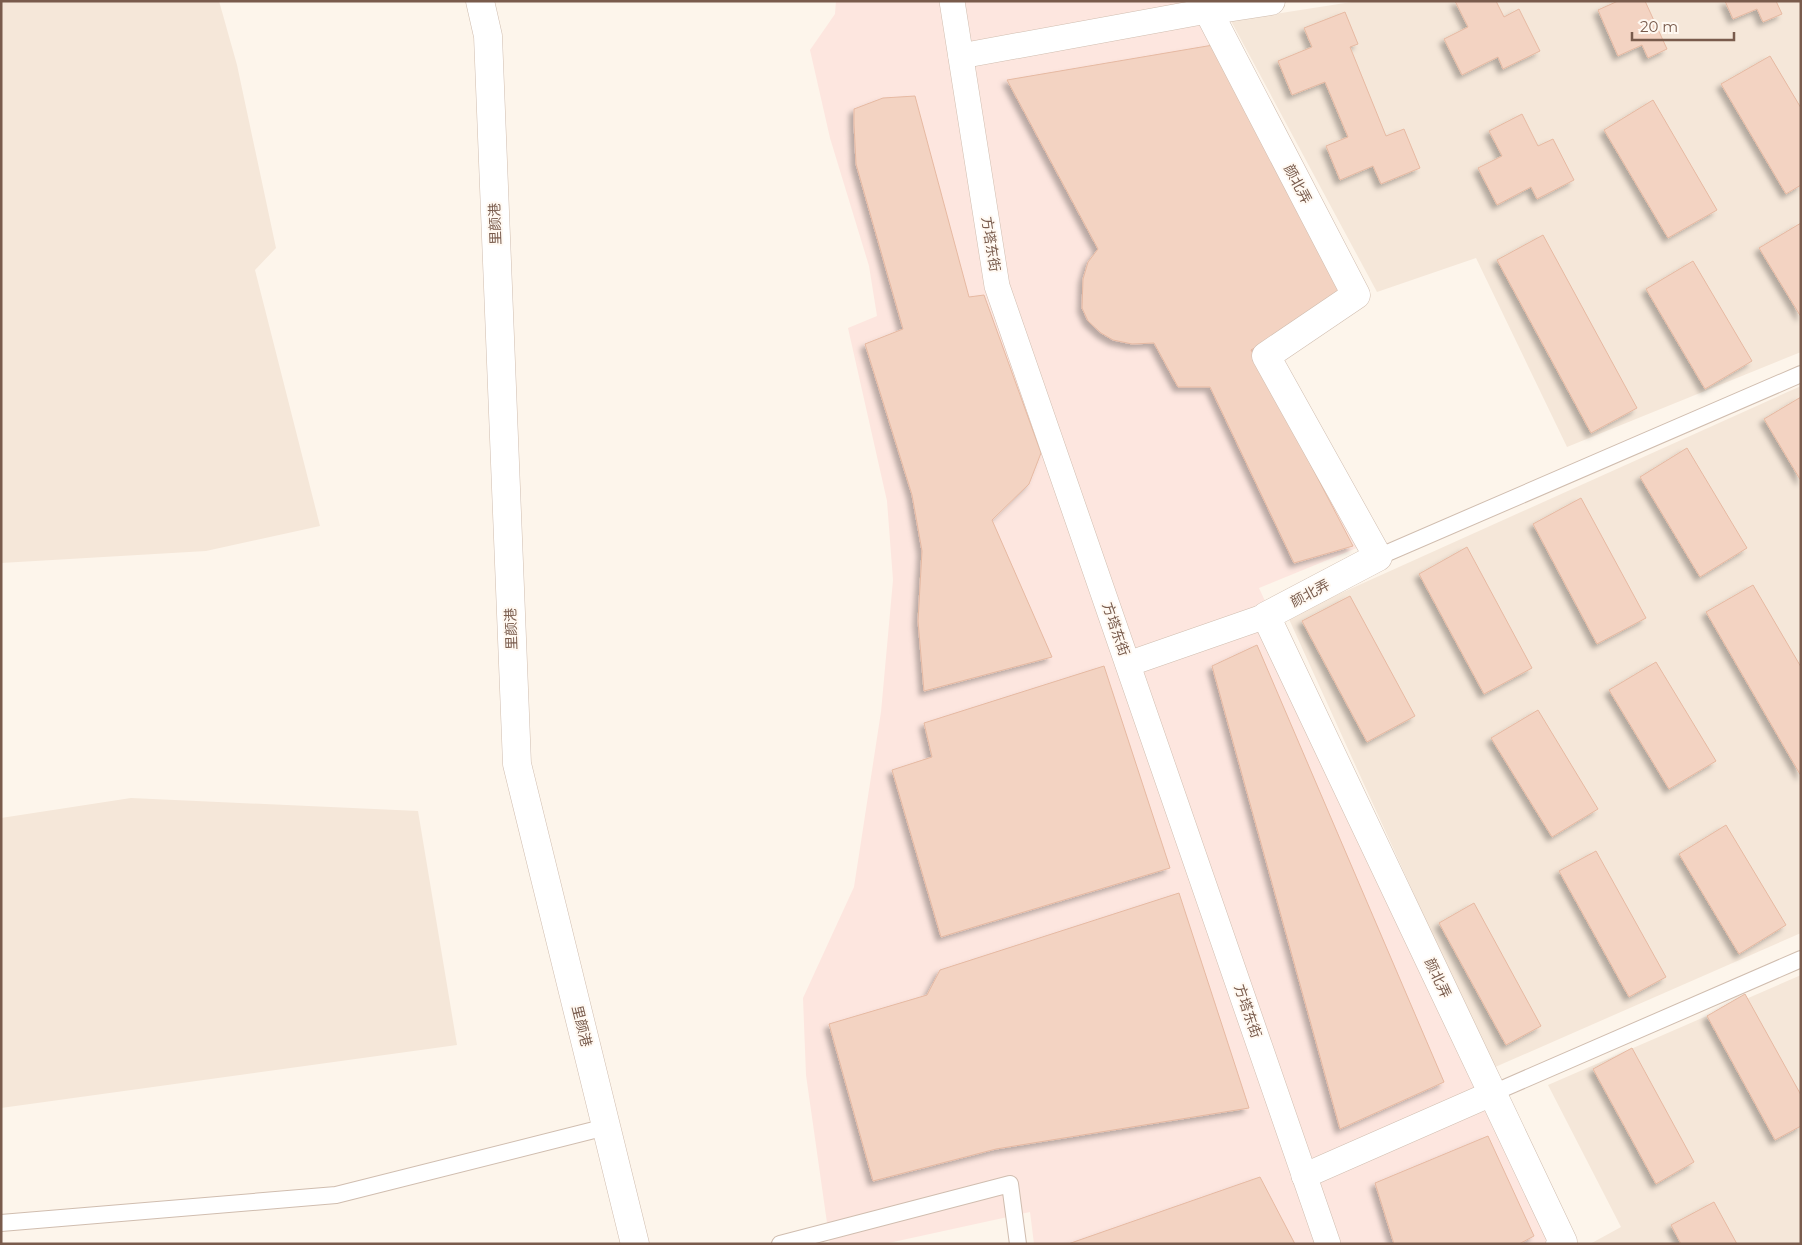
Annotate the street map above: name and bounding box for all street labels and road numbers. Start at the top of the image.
street label: 颜北弄 [1280,161,1316,207]
street label: 里颜港 [485,203,505,245]
street label: 方塔东街 [978,215,1004,273]
street label: 颜北弄 [1287,575,1333,611]
street label: 方塔东街 [1098,600,1134,658]
street label: 里颜港 [501,608,521,650]
street label: 颜北弄 [1421,955,1455,1001]
street label: 方塔东街 [1230,982,1266,1040]
street label: 里颜港 [568,1003,596,1049]

